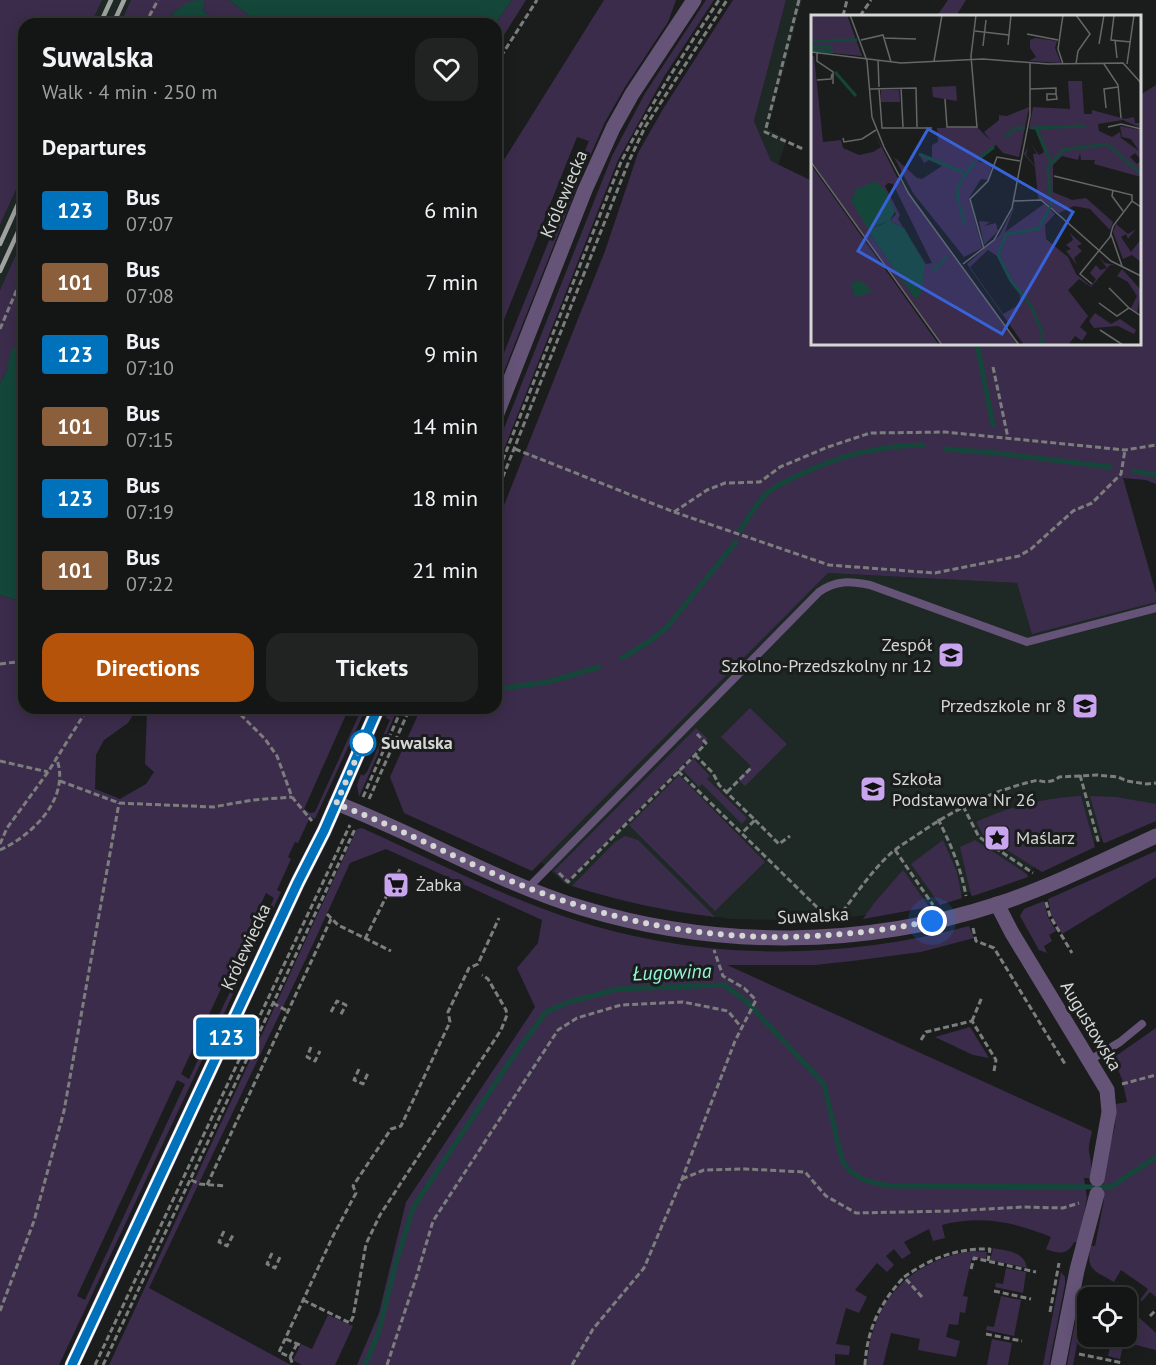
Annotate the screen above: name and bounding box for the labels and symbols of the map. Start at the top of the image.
inset map [811,15,1141,345]
street label: Królewiecka [535,146,592,241]
place label: Zespół Szkolno-Przedszkolny nr 12 [721,633,933,677]
school or university icon: Zespół Szkolno-Przedszkolny nr 12 [936,640,966,670]
school or university icon: Przedszkole nr 8 [1070,691,1100,721]
place label: Przedszkole nr 8 [940,694,1066,717]
marker: Suwalska [350,730,376,756]
place label: Suwalska [381,731,453,754]
place label: Szkoła Podstawowa Nr 26 [892,767,1035,811]
school or university icon: Szkoła Podstawowa Nr 26 [858,774,888,804]
place icon: Maślarz [982,823,1012,853]
place label: Maślarz [1016,826,1075,849]
supermarket icon: Żabka [381,870,411,900]
place label: Żabka [416,873,462,896]
street label: Królewiecka [215,900,276,994]
street label: Suwalska [777,902,849,929]
your location [917,906,947,936]
water label: Ługowina [632,958,712,986]
street label: Augustowska [1056,977,1127,1075]
line badge: 123 [192,1018,260,1056]

